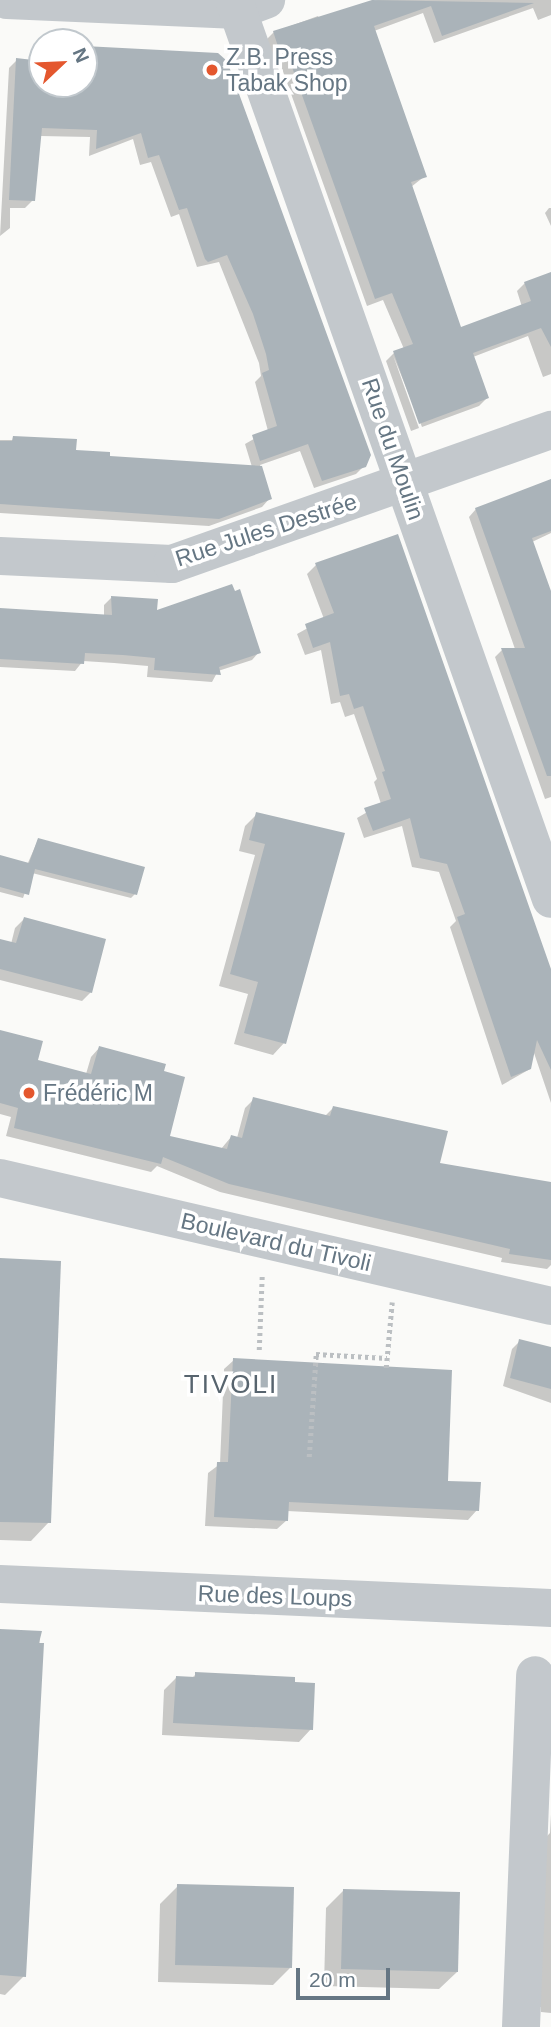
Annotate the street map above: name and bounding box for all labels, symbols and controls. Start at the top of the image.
north arrow [28,28,98,98]
place label: Z.B. Press Tabak Shop [226,43,347,97]
text: N [69,45,93,66]
marker: Z.B. Press Tabak Shop [204,62,220,78]
street label: Rue du Moulin [356,374,430,524]
street label: Rue Jules Destrée [172,488,360,572]
place label: Frédéric M [43,1079,153,1107]
marker: Frédéric M [21,1085,37,1101]
street label: Boulevard du Tivoli [178,1207,374,1277]
district label: TIVOLI [185,1369,277,1401]
street label: Rue des Loups [197,1580,353,1612]
scale bar [299,1954,393,1998]
text: 20 m [309,1968,356,1991]

